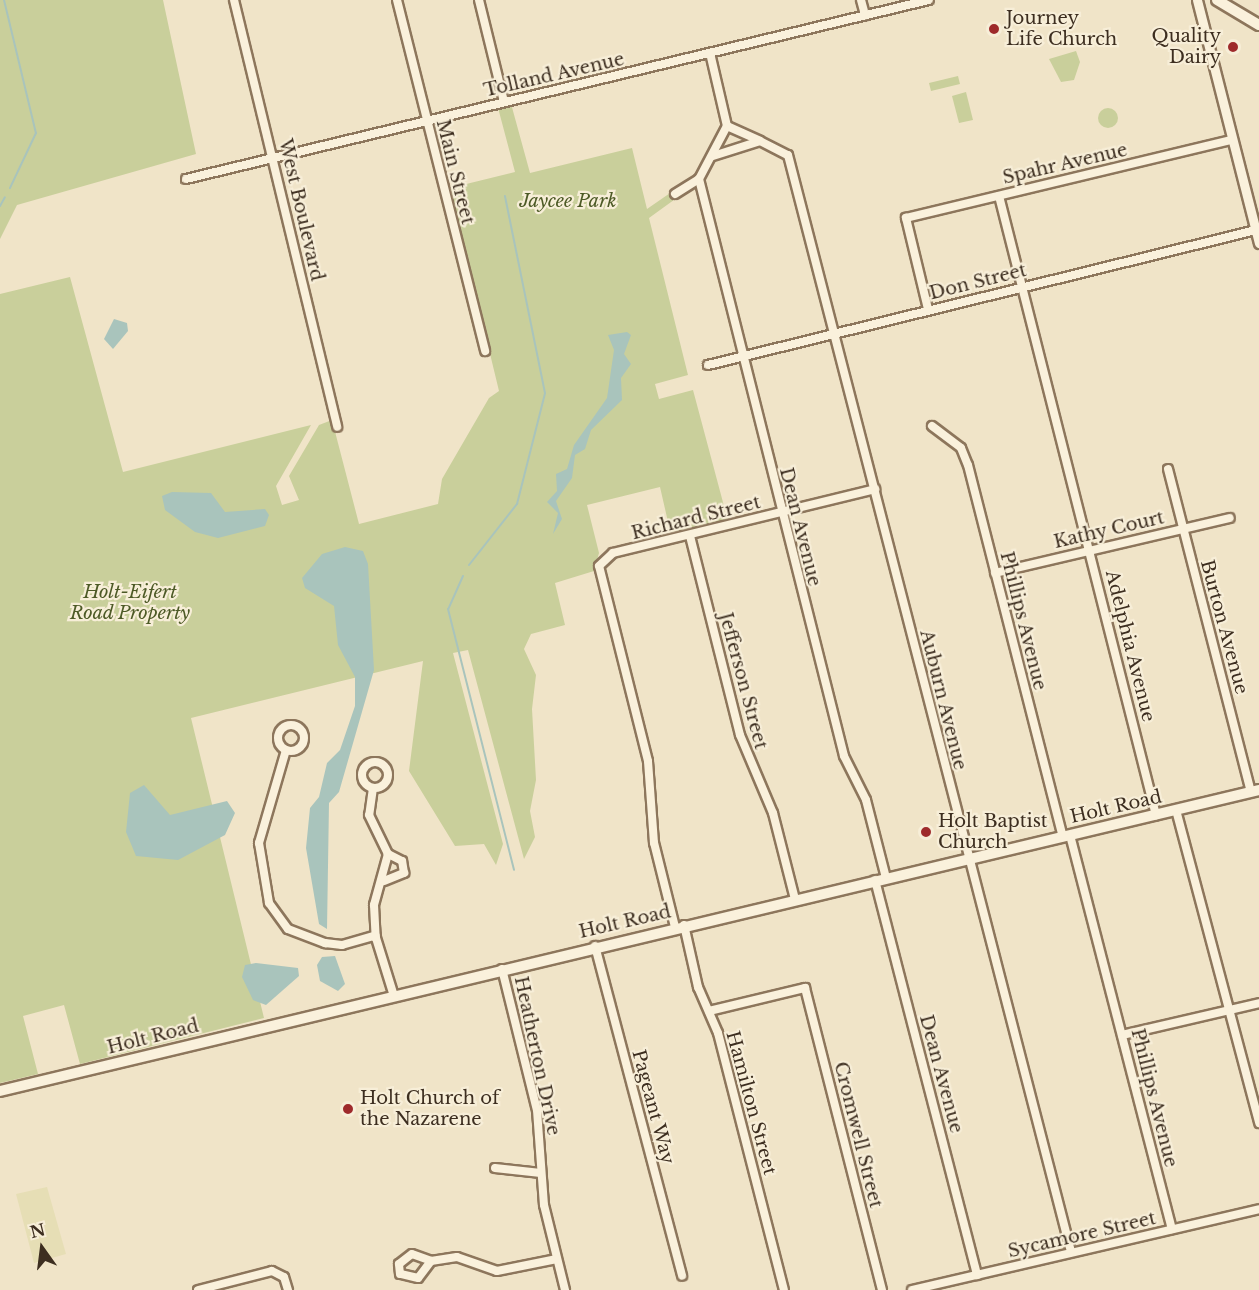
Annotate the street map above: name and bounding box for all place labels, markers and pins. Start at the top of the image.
place label: Journey Life Church [1006,8,1117,50]
marker: Journey Life Church [987,22,1001,36]
place label: Quality Dairy [1152,26,1221,68]
marker: Quality Dairy [1226,40,1240,54]
place label: Holt Baptist Church [938,811,1048,854]
marker: Holt Baptist Church [919,825,933,839]
place label: Holt Church of the Nazarene [360,1088,499,1130]
marker: Holt Church of the Nazarene [341,1102,355,1116]

